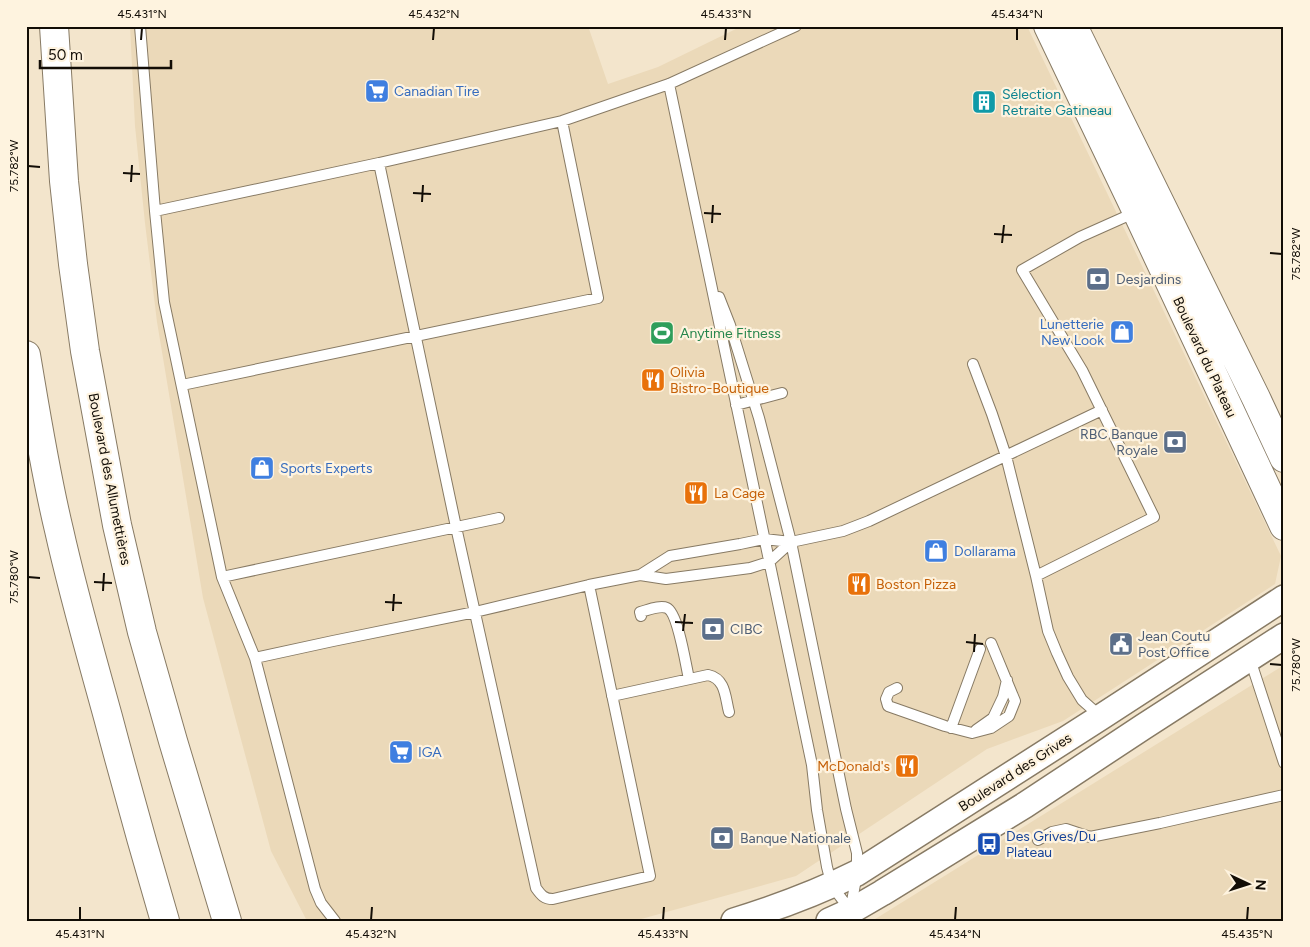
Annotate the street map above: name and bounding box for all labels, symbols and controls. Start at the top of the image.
text: 45.431°N [117,7,167,21]
text: 45.432°N [408,7,460,21]
text: 45.433°N [700,7,752,21]
text: 45.434°N [991,7,1043,21]
scale bar [40,38,171,70]
text: 50 m [48,46,83,64]
supermarket icon: Canadian Tire [364,78,390,104]
place label: Canadian Tire [394,83,480,100]
place label: Sélection Retraite Gatineau [1002,86,1112,119]
building icon: Sélection Retraite Gatineau [971,89,997,115]
text: 75.782°W [7,139,21,192]
text: 75.782°W [1289,227,1303,280]
bank icon: Desjardins [1085,266,1111,292]
place label: Desjardins [1116,271,1181,288]
street label: Boulevard du Plateau [1169,294,1240,420]
place label: Lunetterie New Look [1040,316,1104,349]
shop icon: Lunetterie New Look [1109,319,1135,345]
sports icon: Anytime Fitness [649,320,675,346]
place label: Anytime Fitness [680,325,781,342]
place label: Olivia Bistro-Boutique [670,364,769,397]
restaurant icon: Olivia Bistro-Boutique [640,367,666,393]
street label: Boulevard des Allumettières [84,392,135,567]
place label: RBC Banque Royale [1080,426,1158,459]
bank icon: RBC Banque Royale [1162,429,1188,455]
shop icon: Sports Experts [249,455,275,481]
place label: Sports Experts [280,460,372,477]
restaurant icon: La Cage [683,480,709,506]
place label: La Cage [714,485,765,502]
shop icon: Dollarama [923,538,949,564]
place label: Dollarama [954,543,1016,560]
text: 75.780°W [7,550,21,604]
restaurant icon: Boston Pizza [846,571,872,597]
place label: Boston Pizza [876,576,956,593]
bank icon: CIBC [700,616,726,642]
place label: CIBC [730,621,763,638]
place label: Jean Coutu Post Office [1138,628,1210,661]
public building icon: Jean Coutu Post Office [1108,631,1134,657]
text: 75.780°W [1289,638,1303,692]
street label: Boulevard des Grives [956,730,1075,815]
supermarket icon: IGA [388,739,414,765]
place label: IGA [418,744,442,761]
restaurant icon: McDonald's [894,753,920,779]
place label: McDonald's [817,758,890,775]
bank icon: Banque Nationale [709,825,735,851]
place label: Des Grives/Du Plateau [1006,828,1096,861]
place label: Banque Nationale [740,830,851,847]
bus stop icon: Des Grives/Du Plateau [976,831,1002,857]
north arrow [1222,860,1272,910]
text: N [1252,879,1269,891]
text: 45.431°N [55,927,105,941]
text: 45.432°N [345,927,397,941]
text: 45.433°N [637,927,689,941]
text: 45.434°N [929,927,981,941]
text: 45.435°N [1221,927,1273,941]

